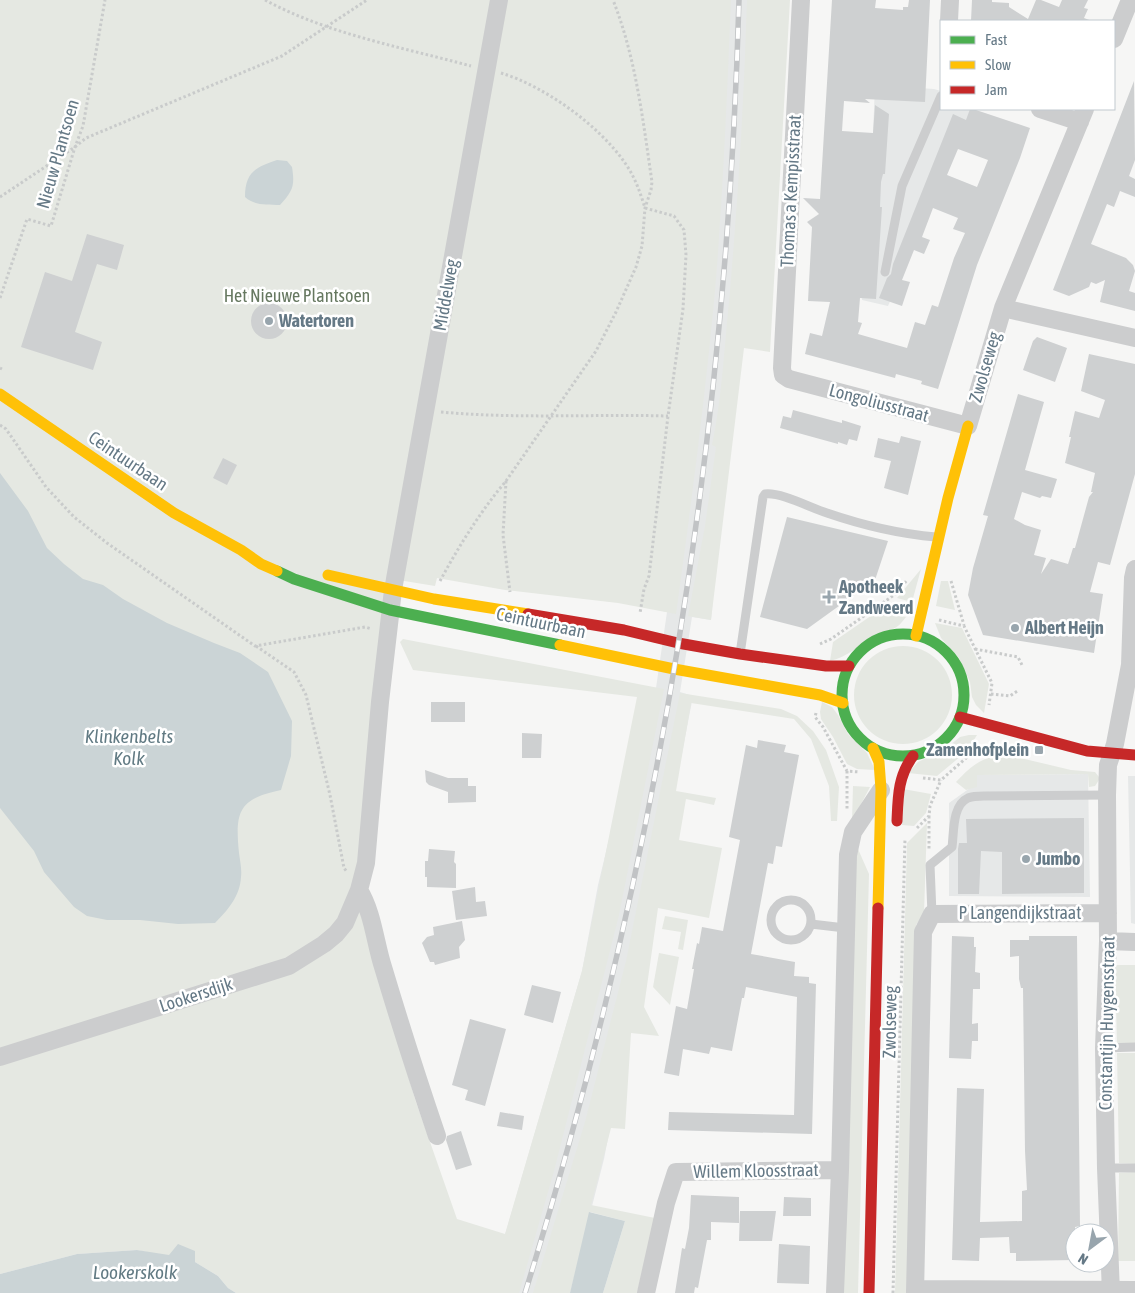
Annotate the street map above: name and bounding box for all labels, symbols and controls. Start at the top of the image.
legend [940,20,1115,110]
text: Fast [985,31,1007,48]
text: Slow [985,56,1011,73]
text: Jam [985,81,1008,98]
street label: Nieuw Plantsoen [32,97,83,211]
street label: Thomas a Kempisstraat [776,114,805,268]
street label: Middelweg [429,257,462,332]
park label: Het Nieuwe Plantsoen [224,285,370,306]
place label: Watertoren [278,310,354,331]
marker: Watertoren [263,315,275,327]
street label: Zwolseweg [964,329,1005,405]
street label: Longoliusstraat [827,379,931,426]
street label: Ceintuurbaan [85,426,172,495]
place label: Apotheek Zandweerd [838,576,913,618]
marker: Apotheek Zandweerd [823,591,835,603]
street label: Ceintuurbaan [494,603,588,642]
place label: Albert Heijn [1024,617,1104,638]
marker: Albert Heijn [1009,622,1021,634]
water label: Klinkenbelts Kolk [85,725,174,769]
place label: Zamenhofplein [926,739,1029,760]
marker: Zamenhofplein [1033,744,1045,756]
place label: Jumbo [1035,848,1080,869]
marker: Jumbo [1020,853,1032,865]
street label: P Langendijkstraat [959,902,1081,923]
street label: Constantijn Huygensstraat [1094,936,1119,1110]
street label: Lookersdijk [156,973,235,1016]
street label: Zwolseweg [878,985,901,1059]
street label: Willem Kloosstraat [693,1159,819,1182]
north arrow [1065,1223,1115,1273]
text: N [1075,1250,1091,1268]
water label: Lookerskolk [93,1261,178,1283]

